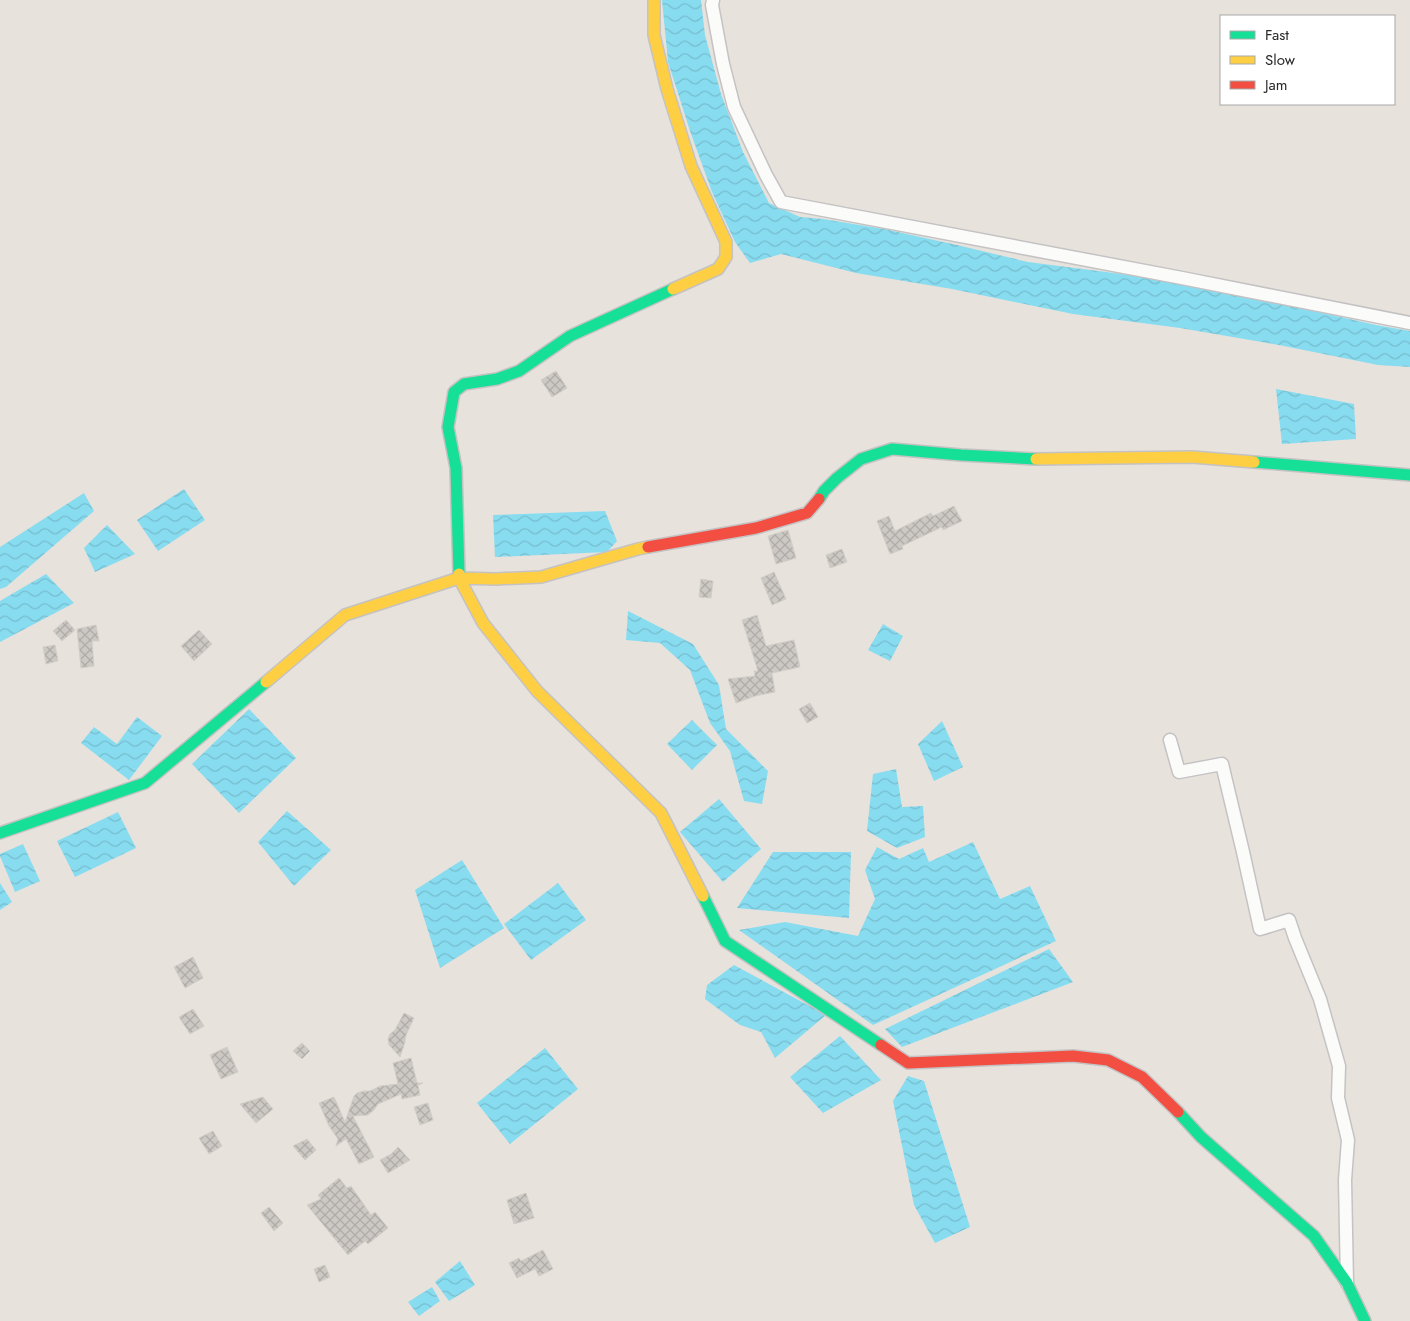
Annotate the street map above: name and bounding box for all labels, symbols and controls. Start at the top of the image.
legend [1220,15,1395,105]
text: Fast [1265,24,1289,46]
text: Slow [1265,49,1296,71]
text: Jam [1263,74,1288,96]

